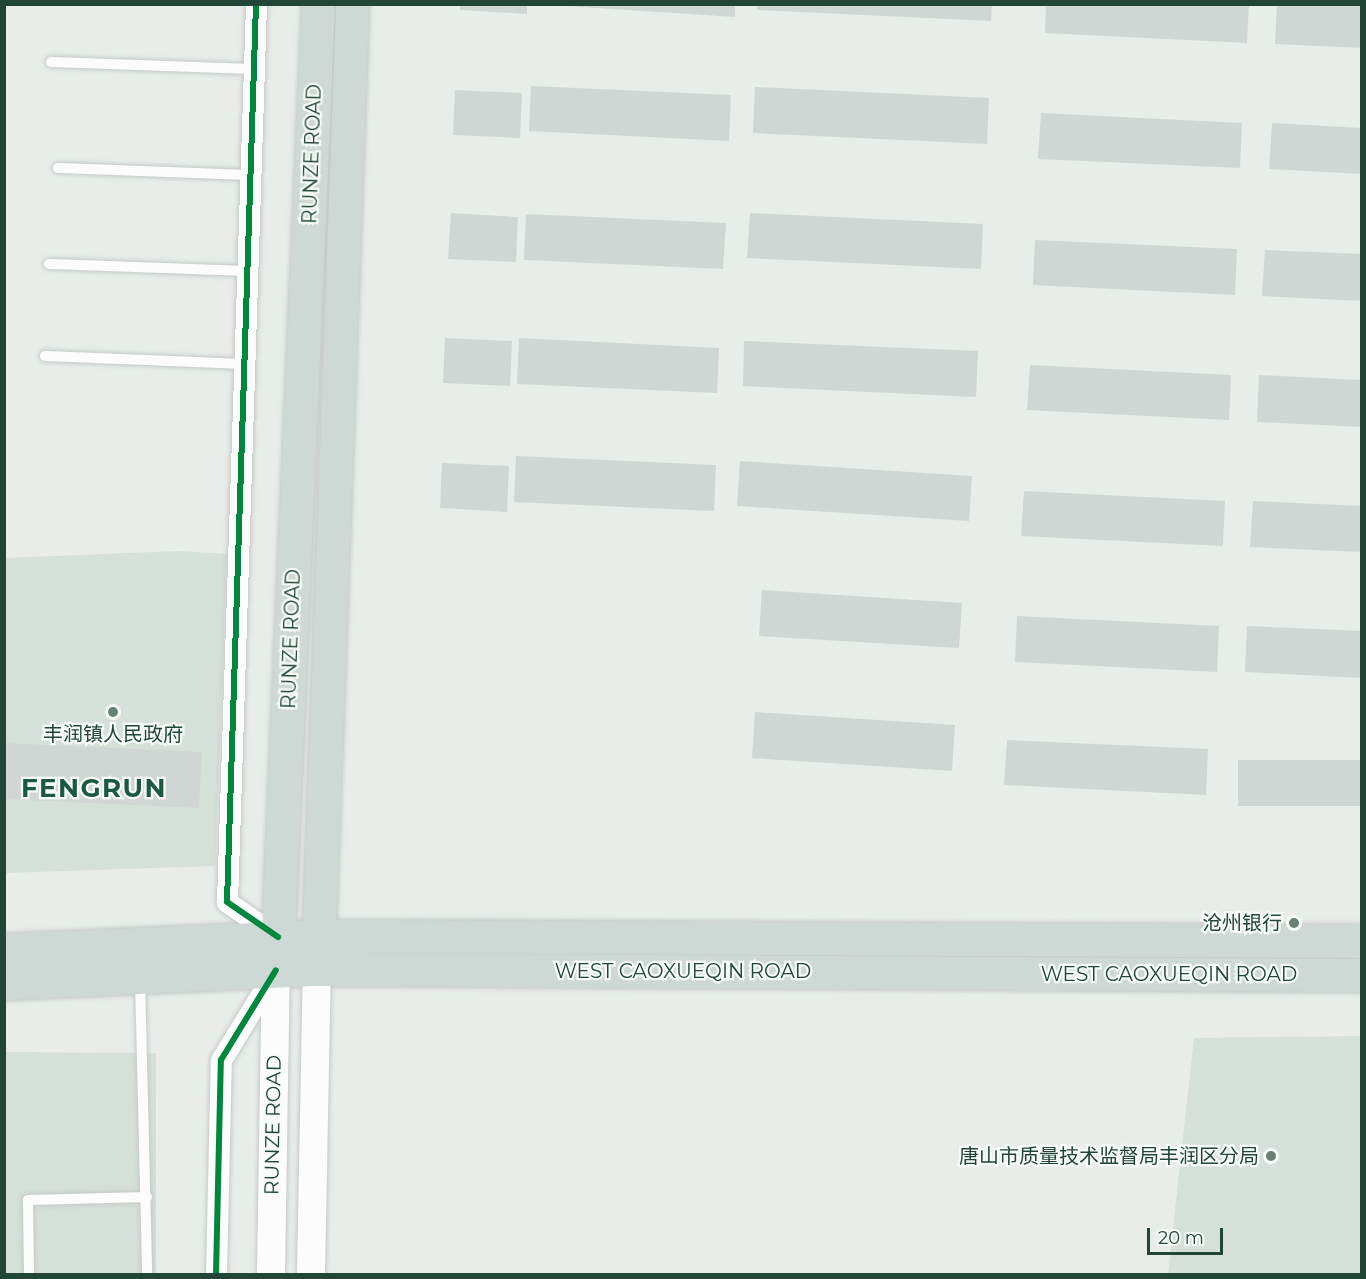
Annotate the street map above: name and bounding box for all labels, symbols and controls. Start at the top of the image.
street label: RUNZE ROAD [298,84,326,224]
street label: RUNZE ROAD [277,569,305,709]
marker: 丰润镇人民政府 [106,705,120,719]
place label: 丰润镇人民政府 [43,722,183,746]
district label: FENGRUN [21,773,167,805]
place label: 沧州银行 [1202,911,1282,935]
marker: 沧州银行 [1287,916,1301,930]
street label: WEST CAOXUEQIN ROAD [555,959,811,983]
street label: WEST CAOXUEQIN ROAD [1041,962,1297,986]
street label: RUNZE ROAD [260,1055,286,1195]
place label: 唐山市质量技术监督局丰润区分局 [959,1144,1259,1168]
marker: 唐山市质量技术监督局丰润区分局 [1264,1149,1278,1163]
scale bar [1150,1216,1226,1254]
text: 20 m [1158,1227,1204,1249]

